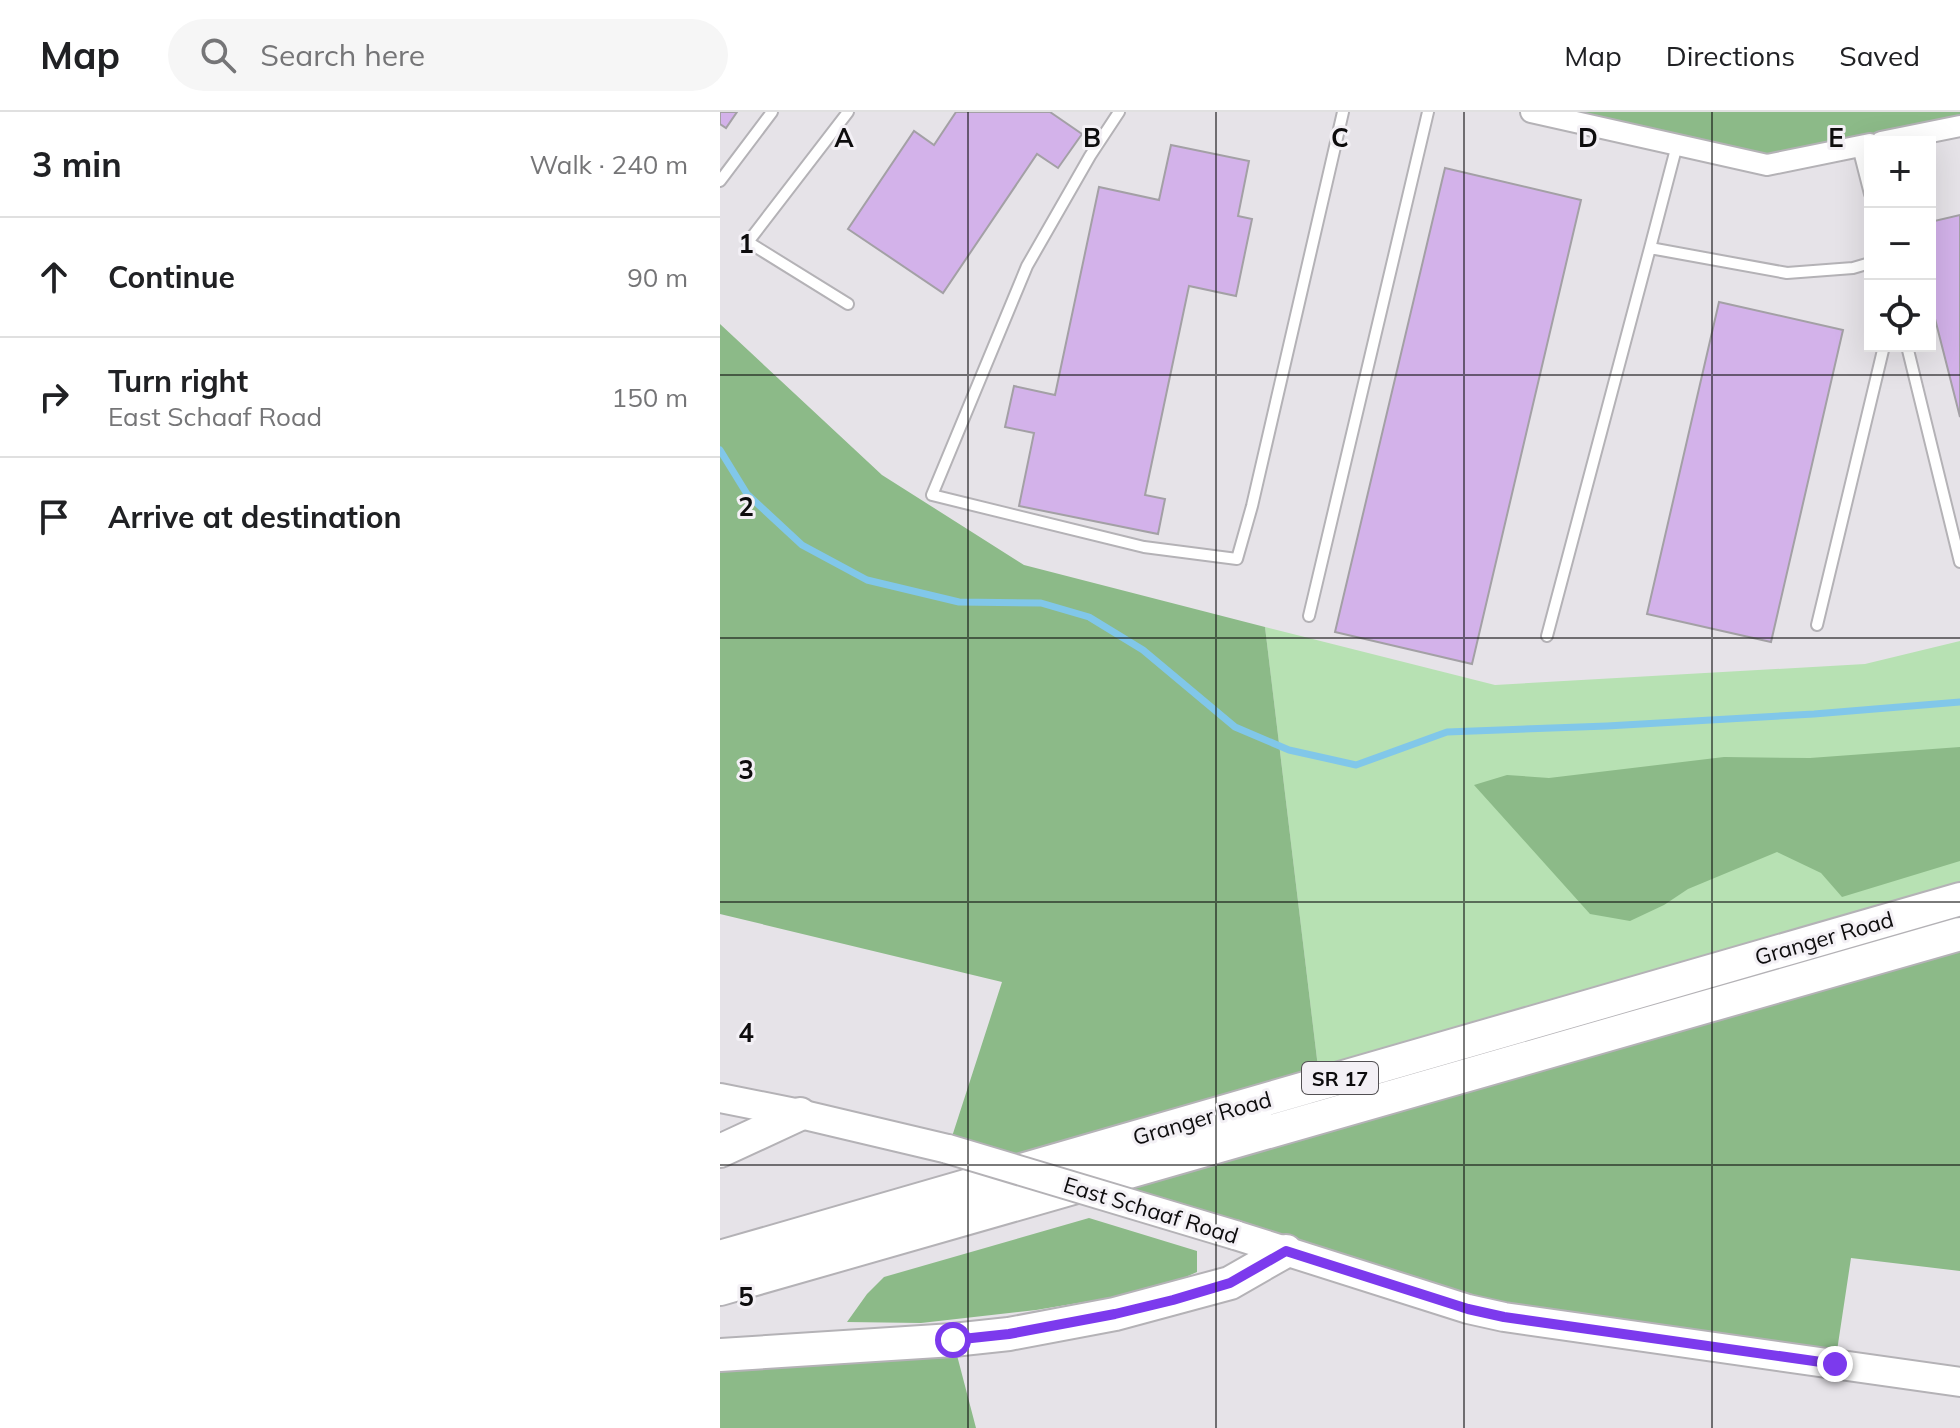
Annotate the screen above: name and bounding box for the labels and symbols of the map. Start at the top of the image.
text: A [834,121,854,154]
text: B [1083,121,1101,154]
text: C [1331,121,1349,154]
text: D [1578,121,1598,154]
text: E [1828,121,1844,154]
text: 1 [738,227,754,260]
text: 2 [738,490,754,523]
text: 3 [738,753,754,786]
street label: Granger Road [1751,905,1897,971]
text: 4 [738,1016,754,1049]
road number: SR 17 [1302,1062,1378,1094]
street label: Granger Road [1129,1085,1275,1151]
street label: East Schaaf Road [1060,1170,1242,1250]
text: 5 [738,1280,754,1313]
route start [935,1322,971,1358]
route end [1817,1346,1853,1382]

